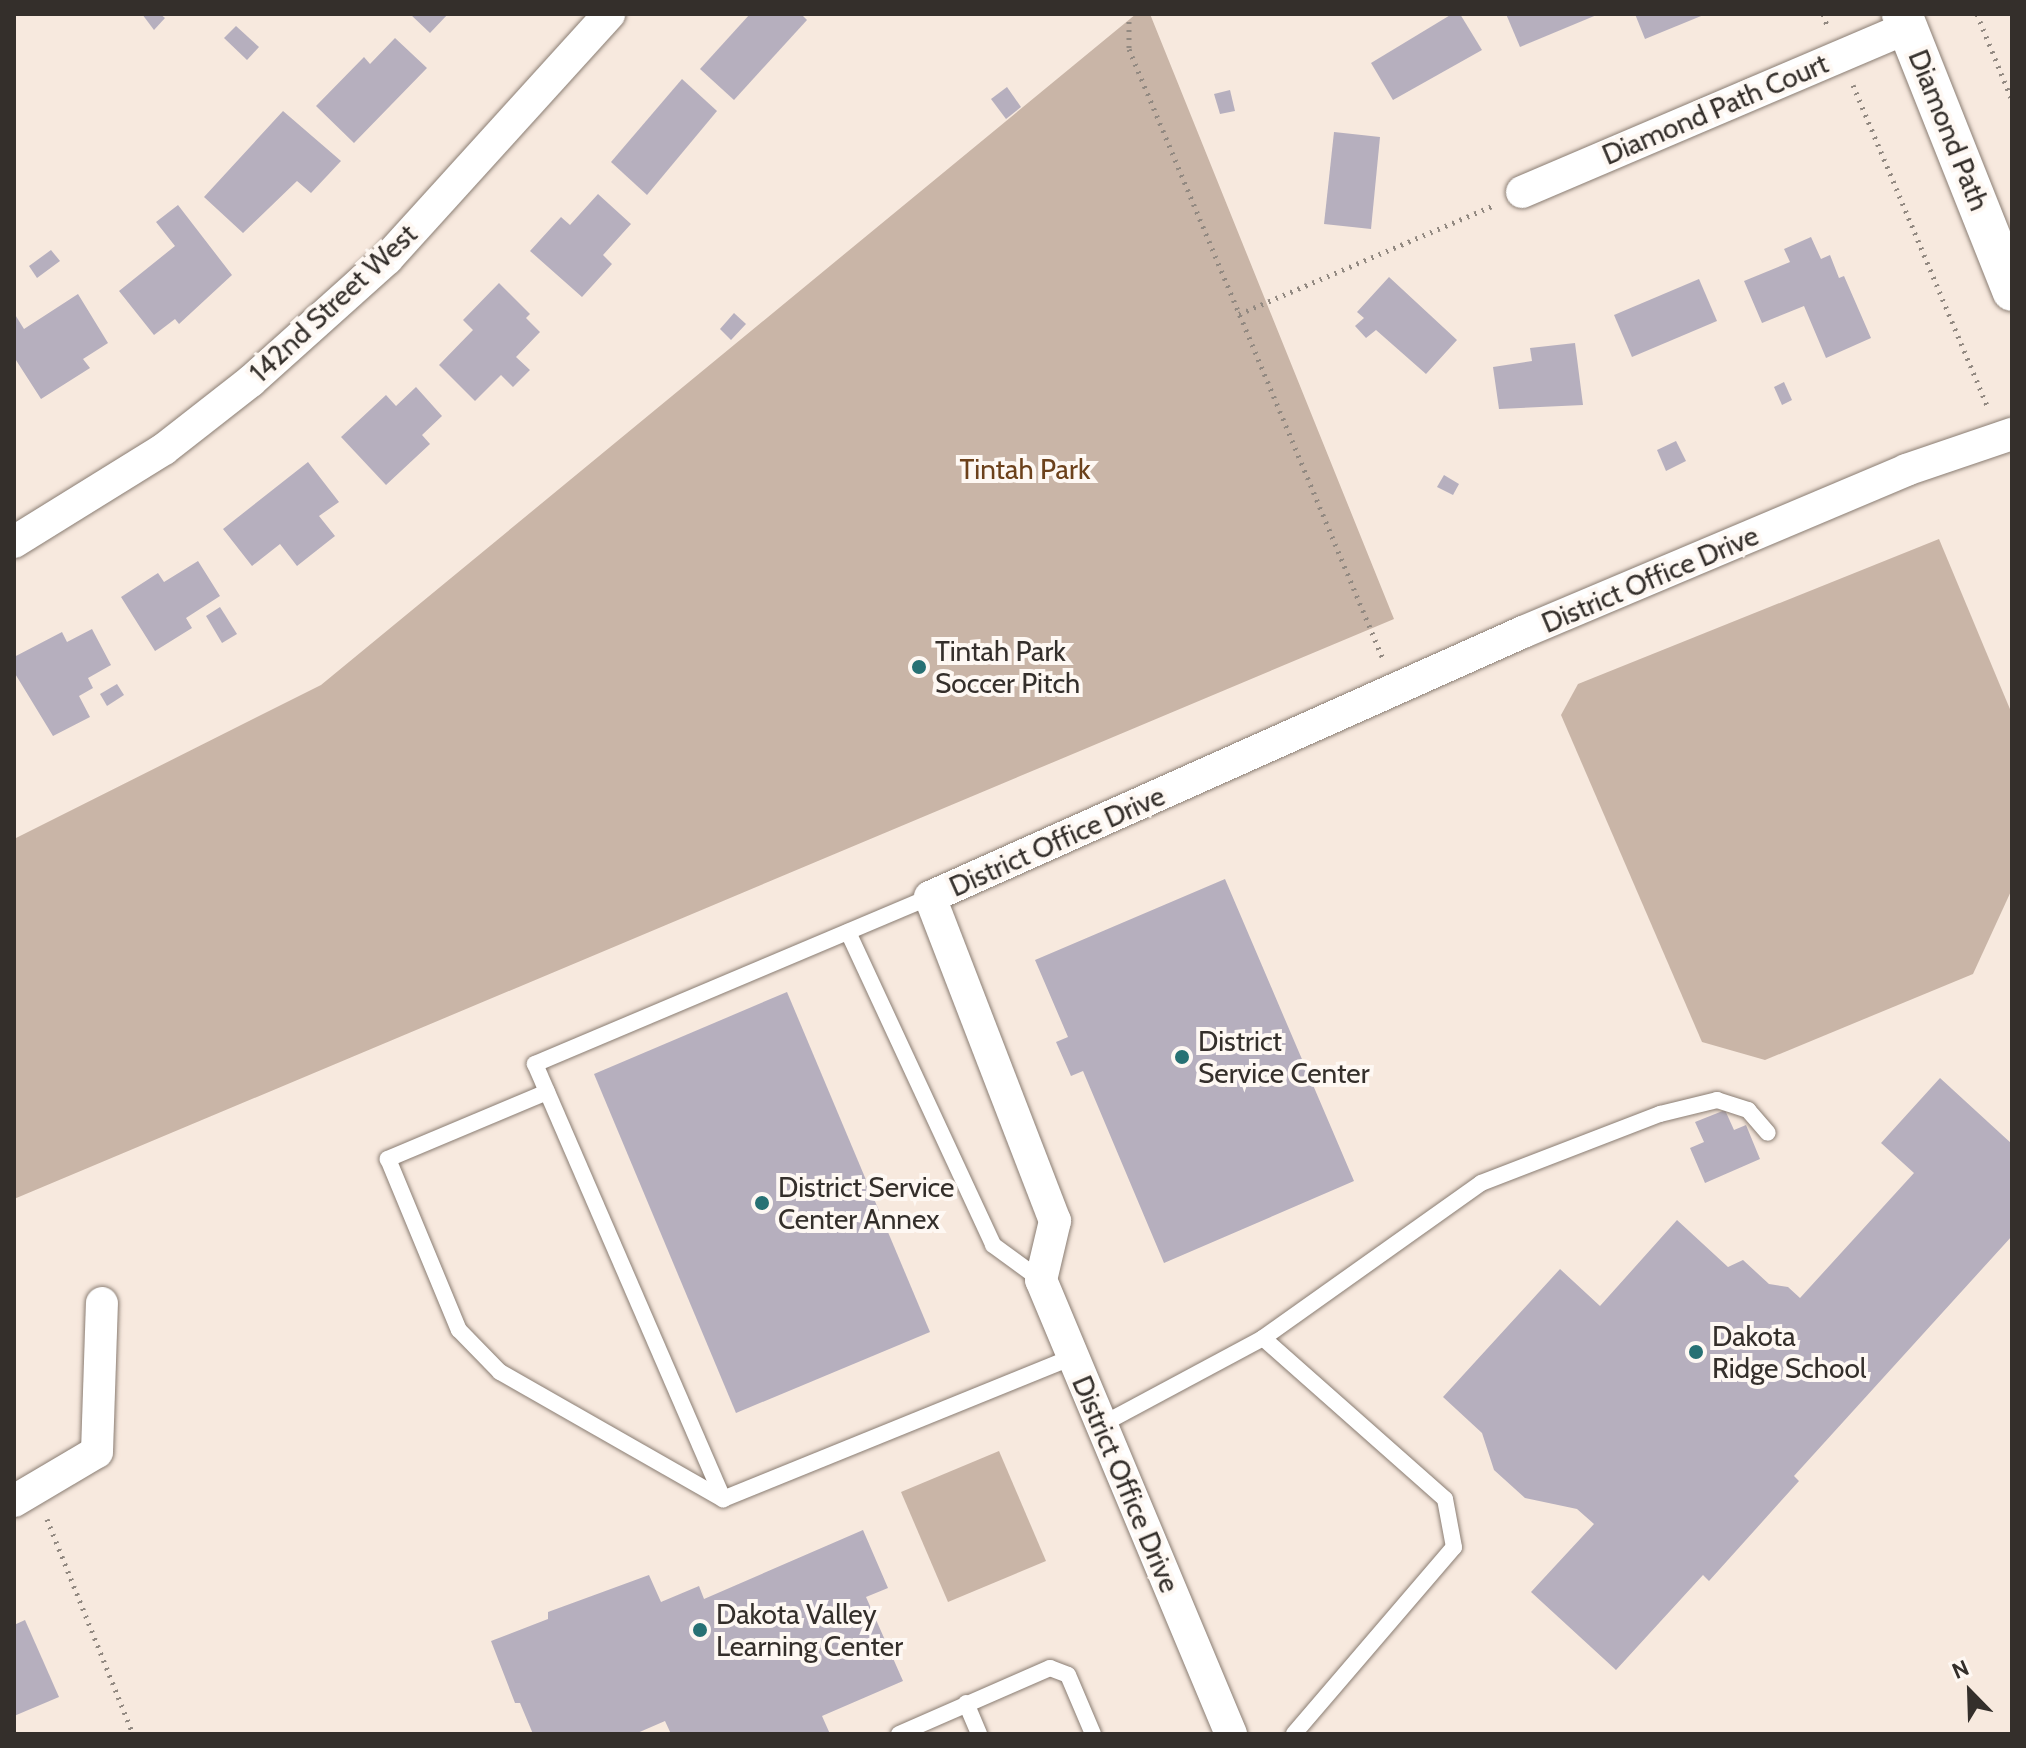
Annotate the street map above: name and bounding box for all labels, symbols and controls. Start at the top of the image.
street label: Diamond Path [1902,45,1996,215]
street label: Diamond Path Court [1597,46,1833,172]
street label: 142nd Street West [242,217,424,389]
park label: Tintah Park [960,452,1090,486]
street label: District Office Drive [1537,518,1763,640]
place label: Tintah Park Soccer Pitch [935,634,1080,700]
marker: Tintah Park Soccer Pitch [910,658,928,676]
street label: District Office Drive [944,778,1170,904]
place label: District Service Center [1198,1024,1370,1090]
marker: District Service Center [1173,1048,1191,1066]
place label: District Service Center Annex [778,1170,954,1236]
marker: District Service Center Annex [753,1194,771,1212]
place label: Dakota Ridge School [1712,1319,1866,1385]
marker: Dakota Ridge School [1687,1343,1705,1361]
street label: District Office Drive [1065,1371,1187,1597]
place label: Dakota Valley Learning Center [716,1597,903,1663]
marker: Dakota Valley Learning Center [691,1621,709,1639]
north arrow [1930,1652,2010,1732]
text: N [1948,1654,1973,1685]

